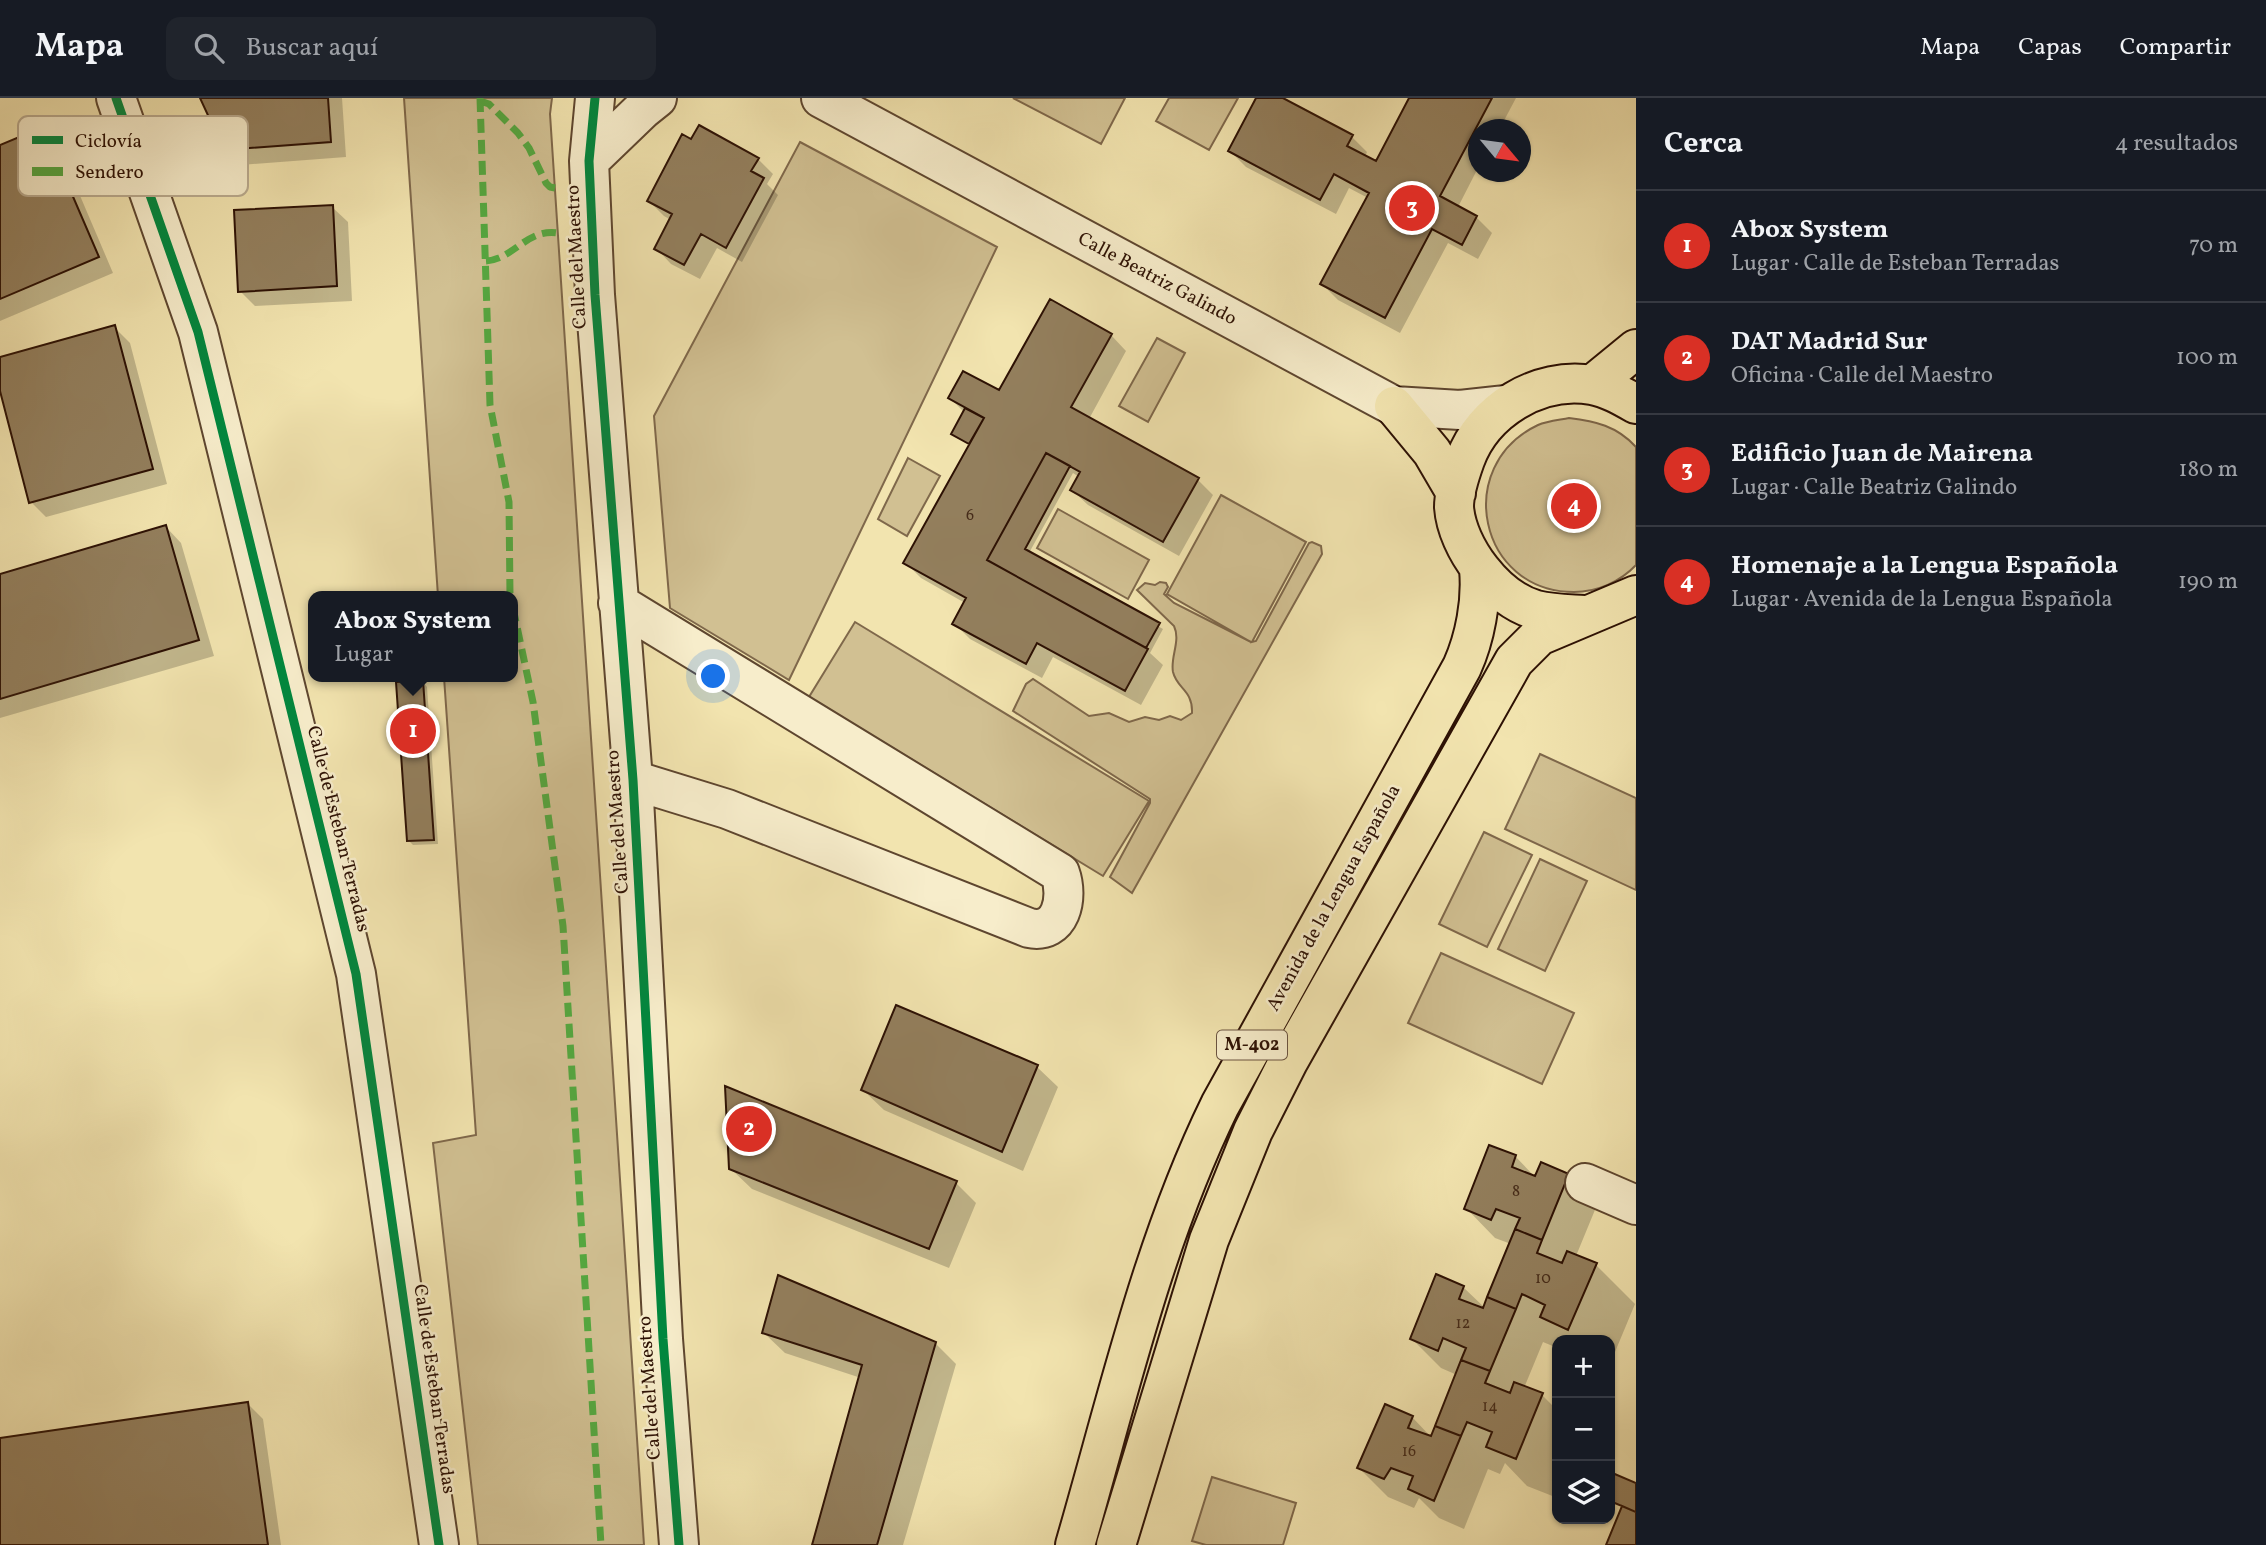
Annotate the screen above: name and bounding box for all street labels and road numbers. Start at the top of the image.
street label: Calle del Maestro [560,184,594,330]
street label: Calle Beatriz Galindo [1073,226,1241,332]
street label: Calle de Esteban Terradas [300,723,376,935]
street label: Calle del Maestro [600,749,636,895]
street label: Avenida de la Lengua Española [1261,780,1407,1016]
road number: M-402 [1217,1030,1287,1060]
street label: Calle de Esteban Terradas [406,1282,462,1496]
street label: Calle del Maestro [632,1315,668,1461]

